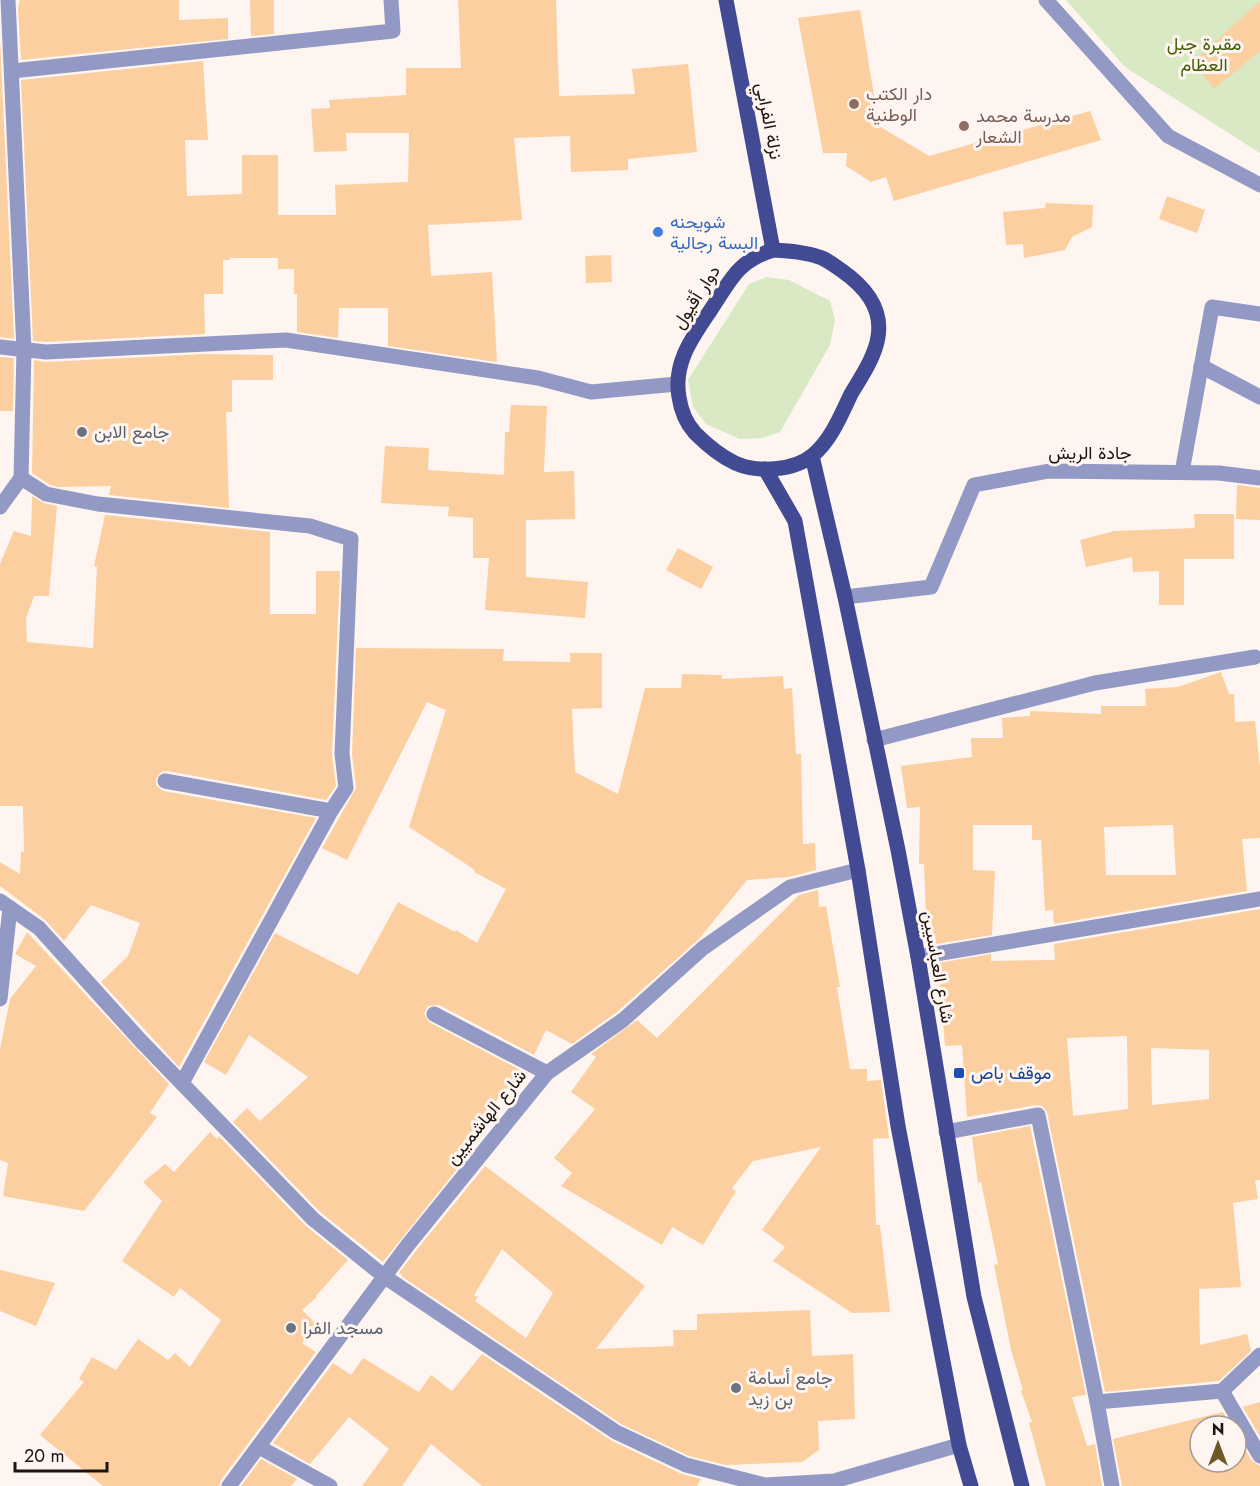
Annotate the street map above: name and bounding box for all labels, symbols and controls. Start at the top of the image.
park label: مقبرة جبل العظام [1167,31,1241,78]
street label: نزلة الفرابي [747,80,789,162]
place label: دار الكتب الوطنية [866,81,932,128]
marker: دار الكتب الوطنية [847,97,861,111]
place label: مدرسة محمد الشعار [975,103,1071,150]
marker: مدرسة محمد الشعار [957,119,971,133]
place label: شويحنه البسة رجالية [670,209,758,256]
marker: شويحنه البسة رجالية [651,225,665,239]
street label: دوار أقيول [666,260,726,334]
place label: جامع الابن [94,419,169,445]
marker: جامع الابن [75,425,89,439]
street label: جادة الريش [1048,440,1132,466]
street label: شارع العباسيين [915,909,961,1025]
place label: موقف باص [971,1060,1051,1086]
street label: شارع الهاشميين [439,1064,533,1170]
marker: موقف باص [952,1066,966,1080]
place label: مسجد الفرا [303,1315,383,1341]
marker: مسجد الفرا [284,1321,298,1335]
place label: جامع أسامة بن زيد [748,1365,833,1412]
marker: جامع أسامة بن زيد [729,1381,743,1395]
north arrow [1188,1414,1248,1474]
text: N [1212,1418,1224,1441]
scale bar [15,1435,106,1473]
text: 20 m [24,1443,64,1469]

